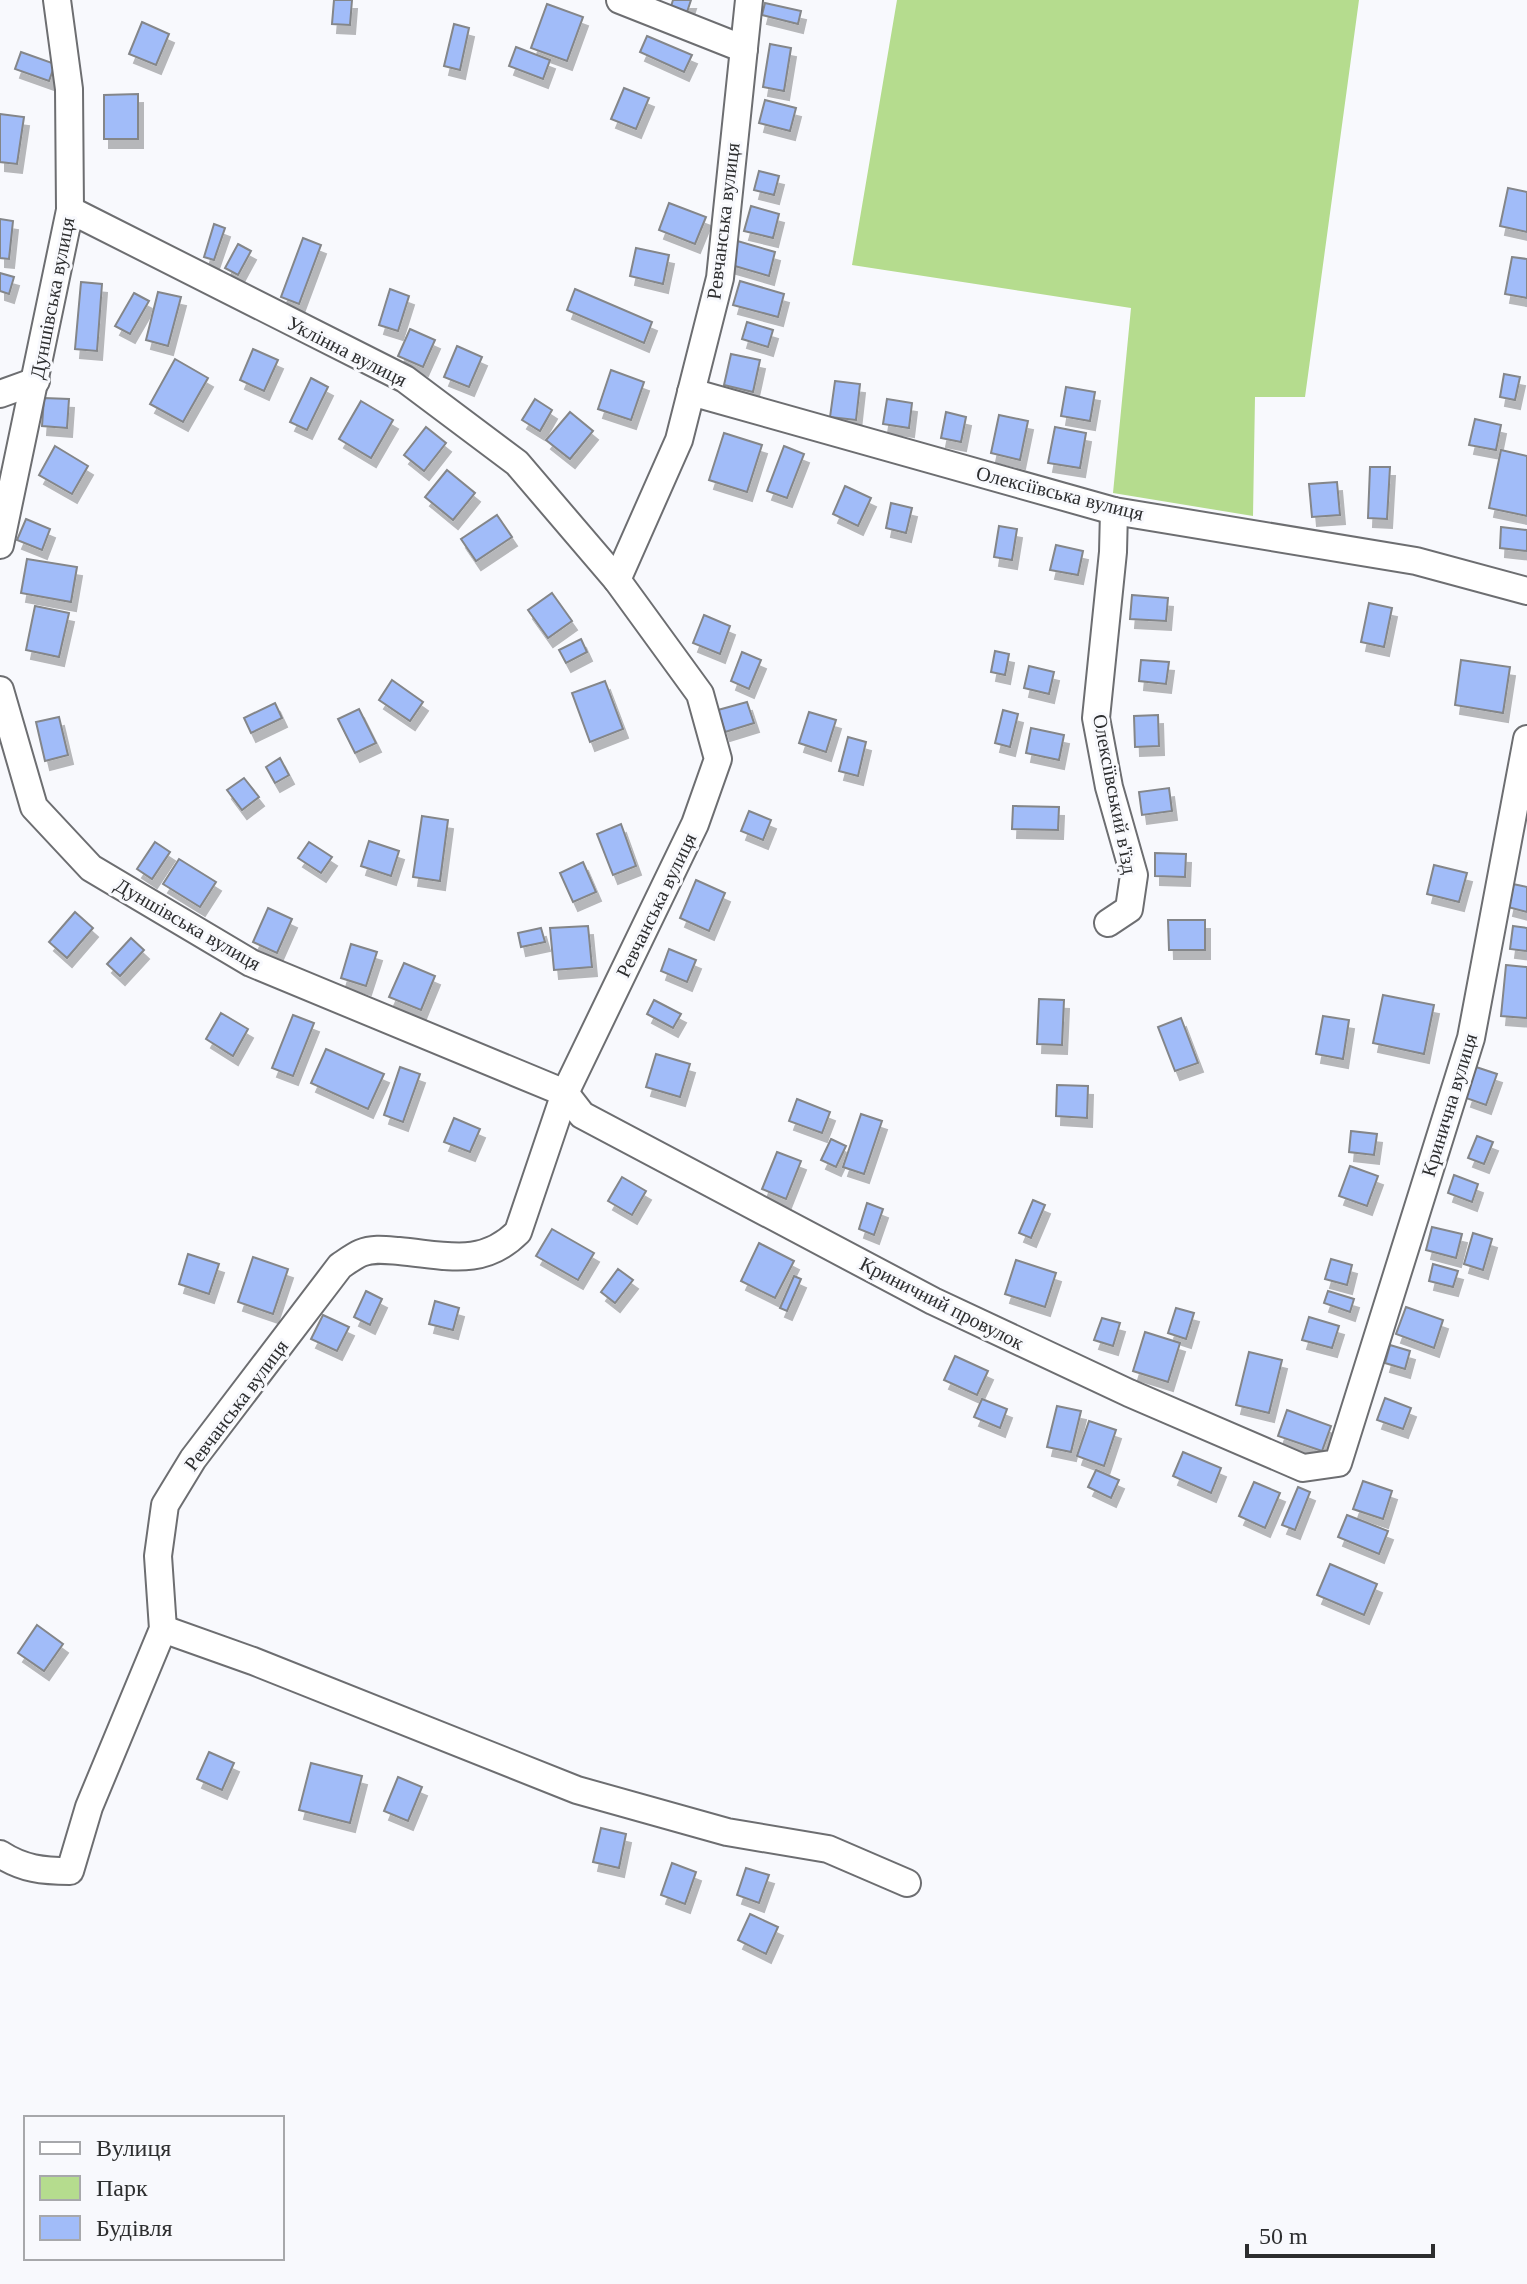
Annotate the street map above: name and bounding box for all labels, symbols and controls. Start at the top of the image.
street label: Ревчанська вулиця [702,141,745,301]
street label: Дуншівська вулиця [26,215,79,381]
street label: Уклінна вулиця [283,311,411,392]
street label: Олексіївська вулиця [974,462,1146,525]
street label: Олексіївський в'їзд [1088,712,1141,876]
street label: Ревчанська вулиця [612,829,701,981]
street label: Дуншівська вулиця [111,873,265,975]
street label: Кринична вулиця [1417,1031,1482,1180]
street label: Криничний провулок [856,1252,1028,1355]
street label: Ревчанська вулиця [180,1335,293,1475]
legend [24,2116,284,2260]
text: Вулиця [96,2135,171,2161]
text: Парк [96,2175,148,2201]
scale bar [1247,2208,1433,2258]
text: Будівля [96,2215,173,2241]
text: 50 m [1259,2223,1308,2249]

